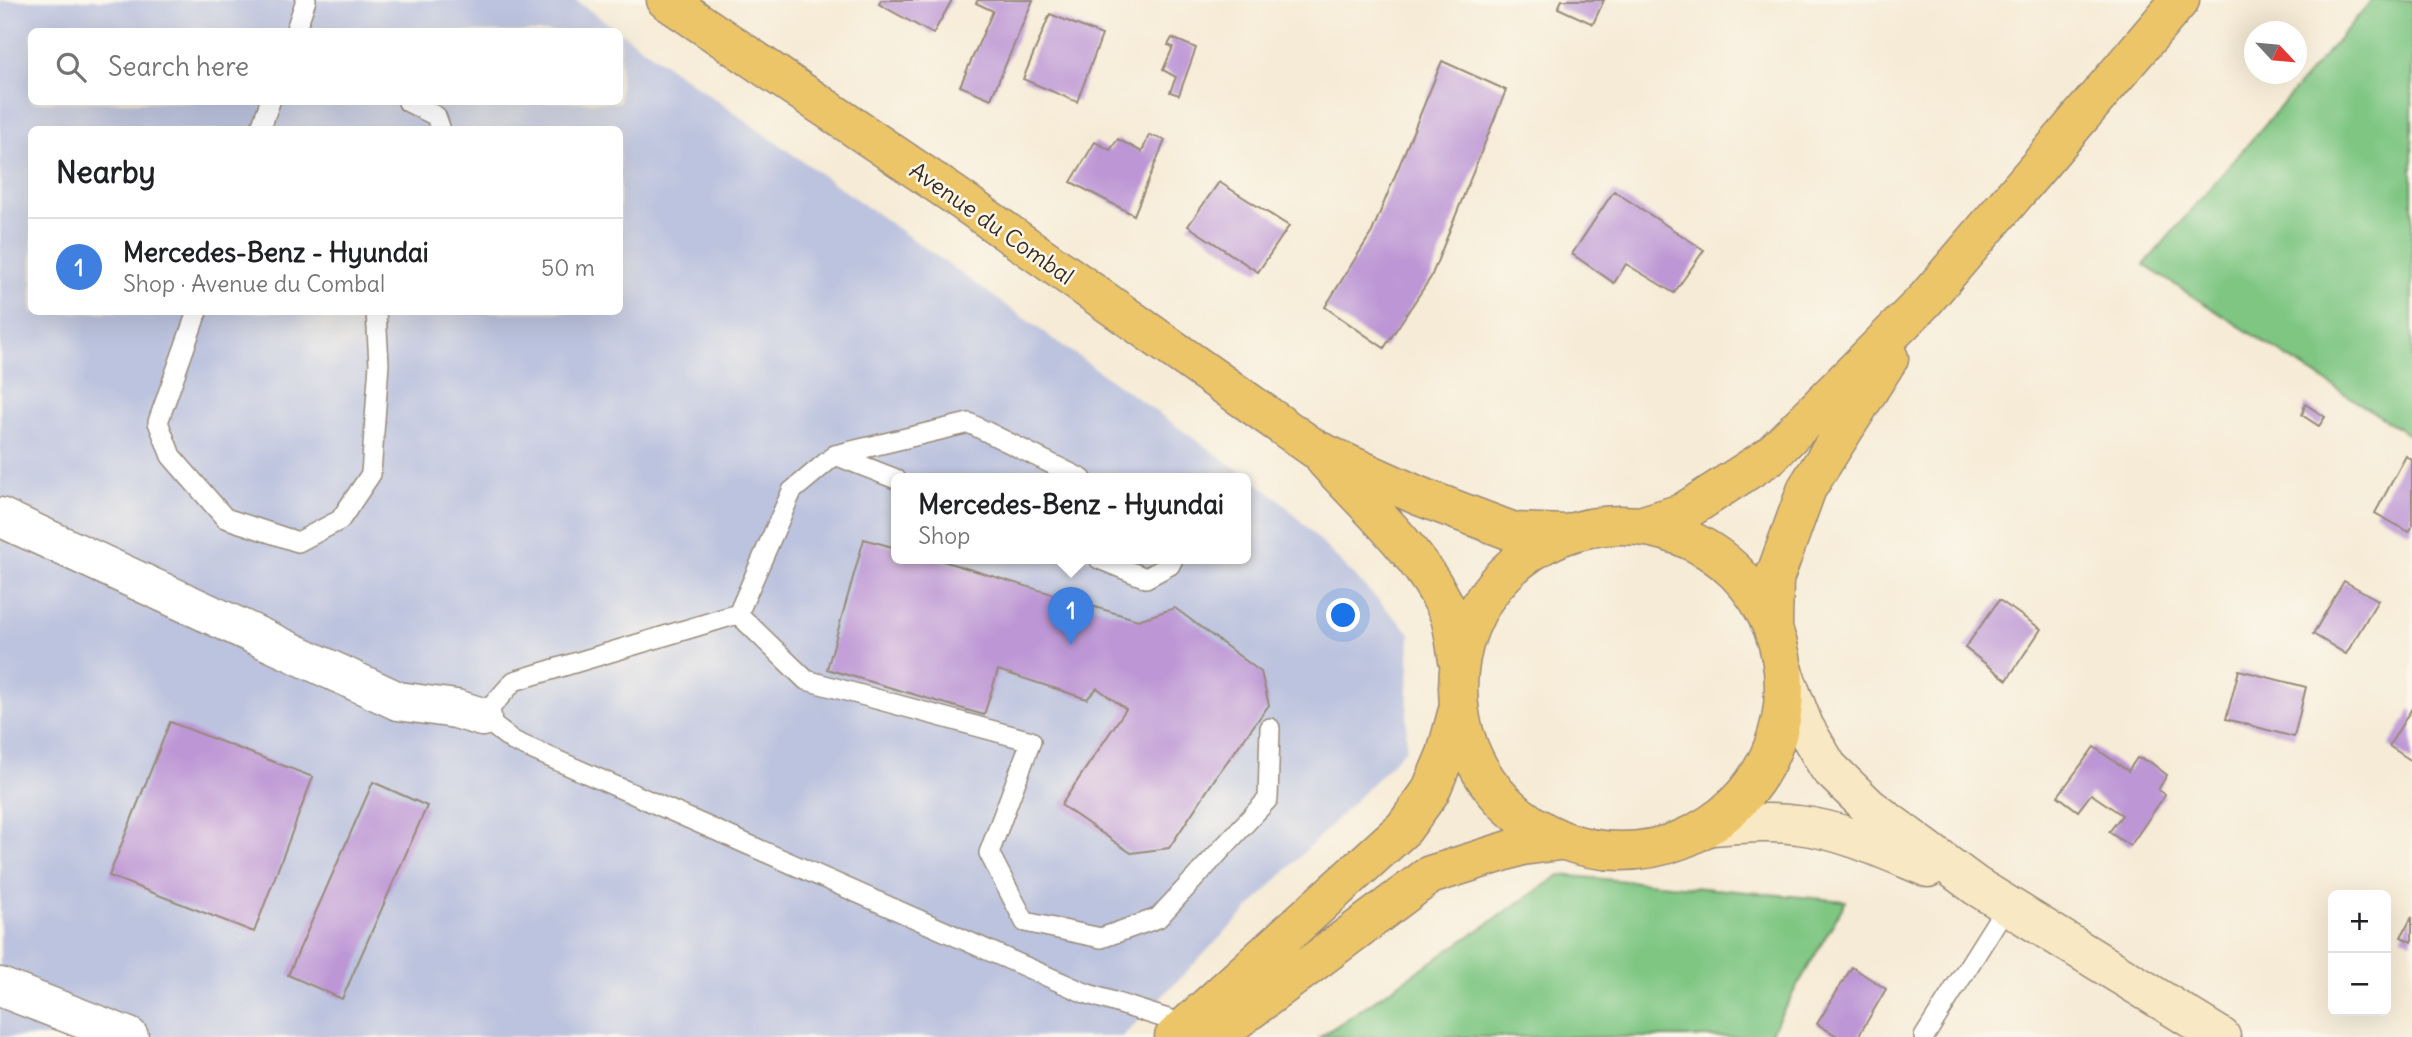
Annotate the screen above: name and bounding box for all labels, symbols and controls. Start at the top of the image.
north arrow [2244,21,2307,84]
search box [28,28,623,105]
icon: search [52,48,90,86]
text: Search here [108,50,249,83]
text: Nearby [56,153,156,191]
street label: Avenue du Combal [904,155,1080,291]
text: Mercedes-Benz - Hyundai [123,236,429,269]
text: 1 [74,253,84,282]
text: 50 m [541,253,595,282]
text: Shop · Avenue du Combal [123,269,385,298]
popup [891,473,1251,564]
text: Mercedes-Benz - Hyundai [918,488,1224,521]
text: Shop [918,521,970,550]
pin: 1 [1048,587,1094,645]
your location [1326,598,1360,632]
map controls [2328,890,2391,1016]
button: + [2328,890,2391,953]
button: − [2328,953,2391,1016]

